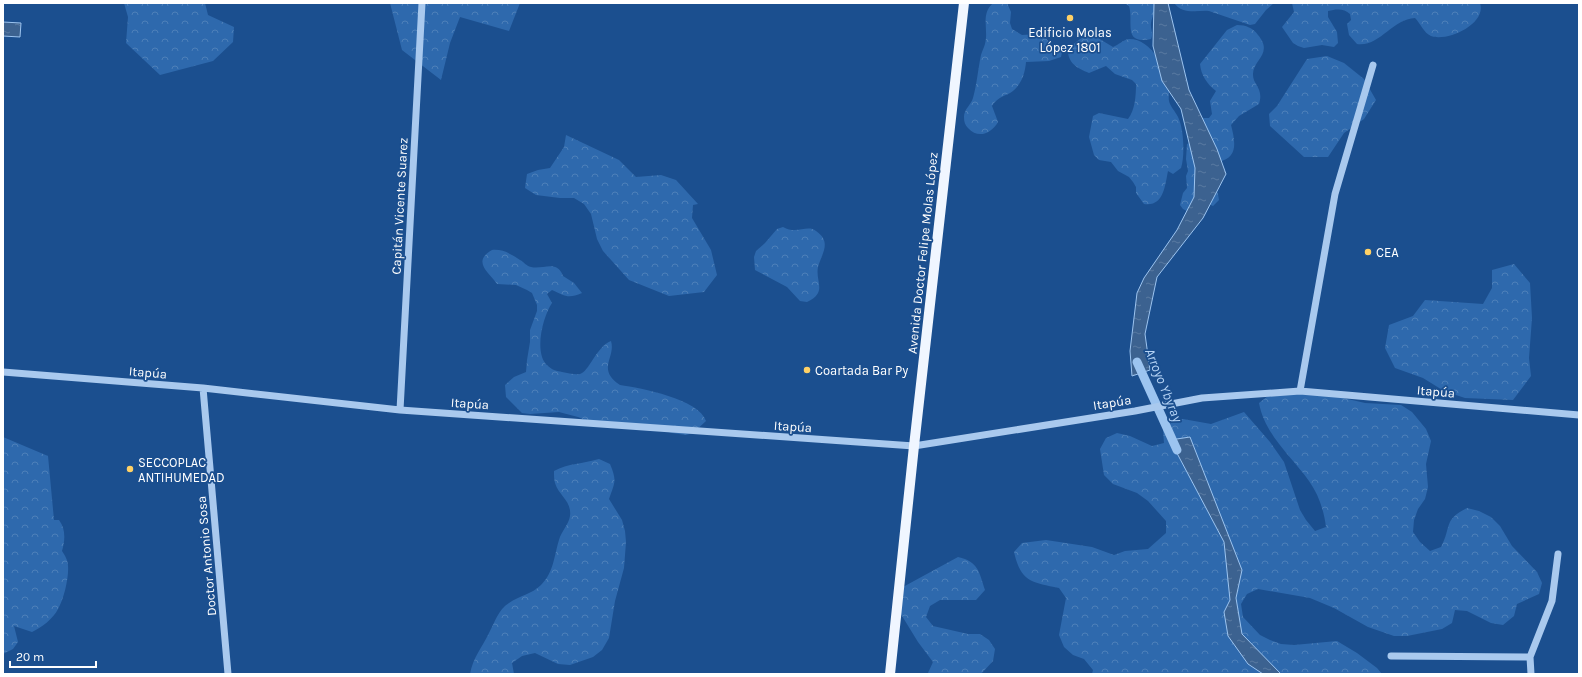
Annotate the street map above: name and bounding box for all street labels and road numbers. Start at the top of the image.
street label: Capitán Vicente Suarez [388,137,411,275]
street label: Avenida Doctor Felipe Molas López [904,151,941,355]
street label: Itapúa [128,363,168,382]
street label: Itapúa [1416,382,1456,401]
street label: Itapúa [1092,392,1132,413]
street label: Itapúa [450,395,490,412]
street label: Itapúa [773,418,813,435]
street label: Doctor Antonio Sosa [194,495,219,617]

